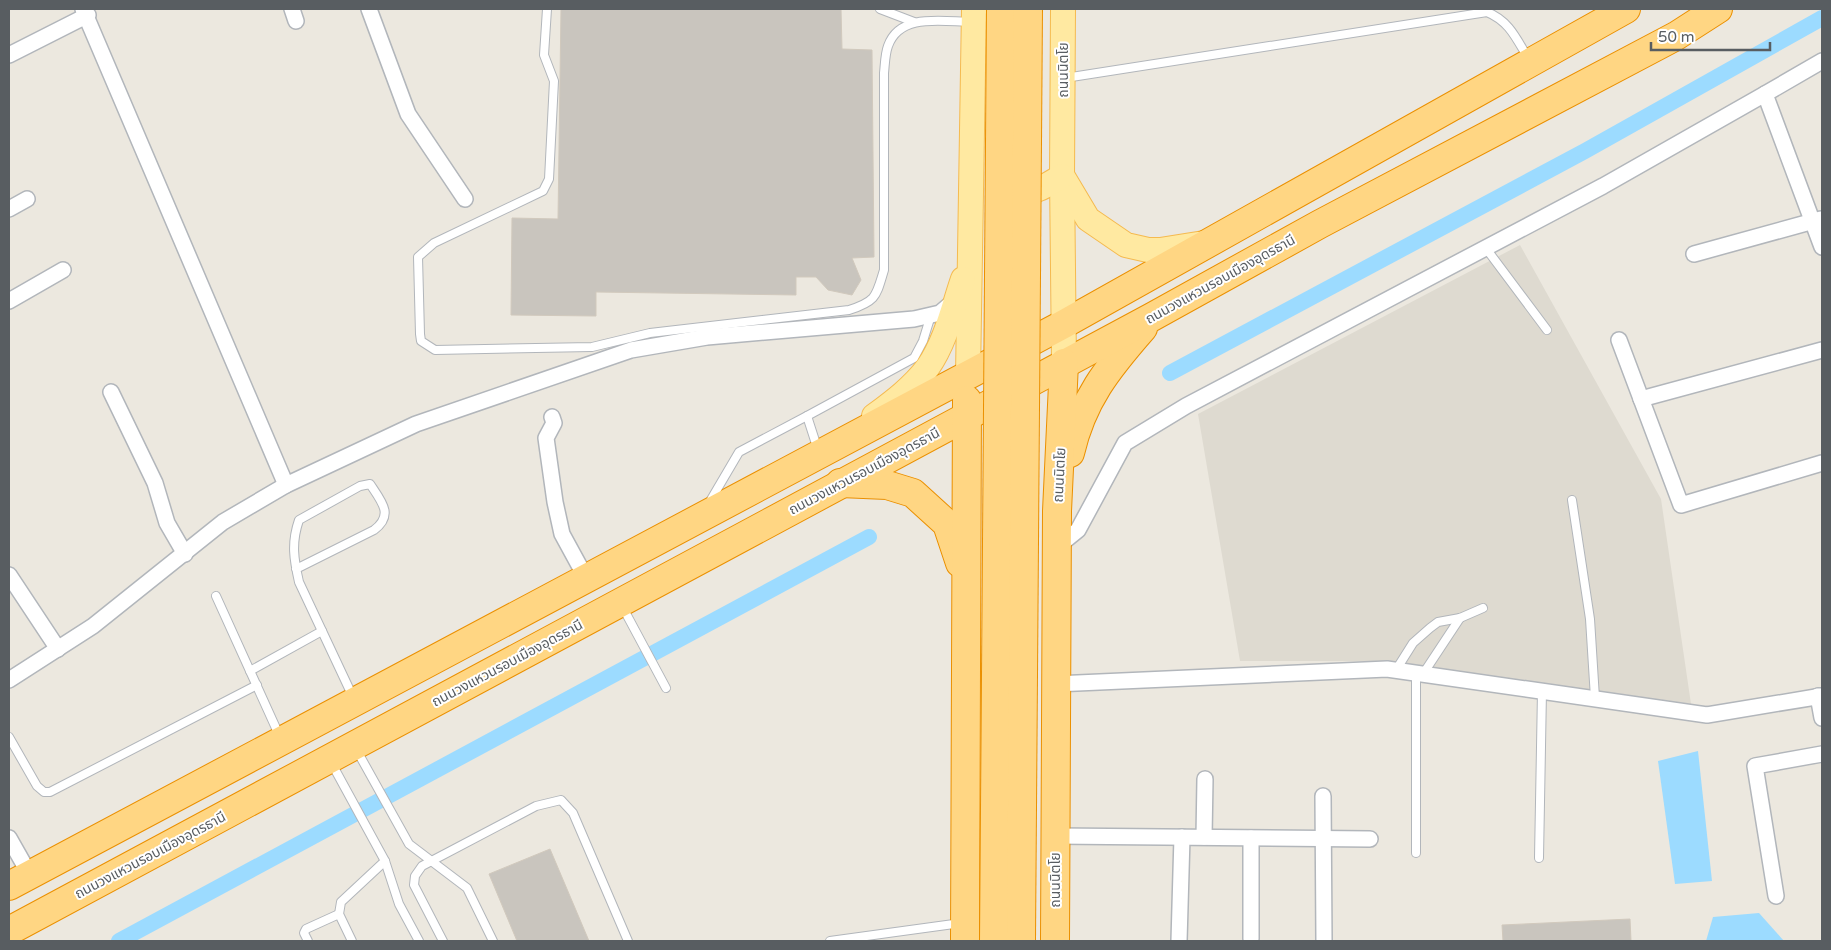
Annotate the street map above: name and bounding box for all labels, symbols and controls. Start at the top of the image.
scale bar [1651,20,1770,52]
text: 50 m [1658,28,1695,46]
street label: ถนนนิตโย [1055,42,1072,98]
street label: ถนนวงแหวนรอบเมืองอุดรธานี [1142,231,1298,328]
street label: ถนนวงแหวนรอบเมืองอุดรธานี [786,424,943,519]
street label: ถนนนิตโย [1050,447,1069,503]
street label: ถนนวงแหวนรอบเมืองอุดรธานี [429,616,586,711]
street label: ถนนวงแหวนรอบเมืองอุดรธานี [72,808,229,903]
street label: ถนนนิตโย [1047,852,1064,908]

